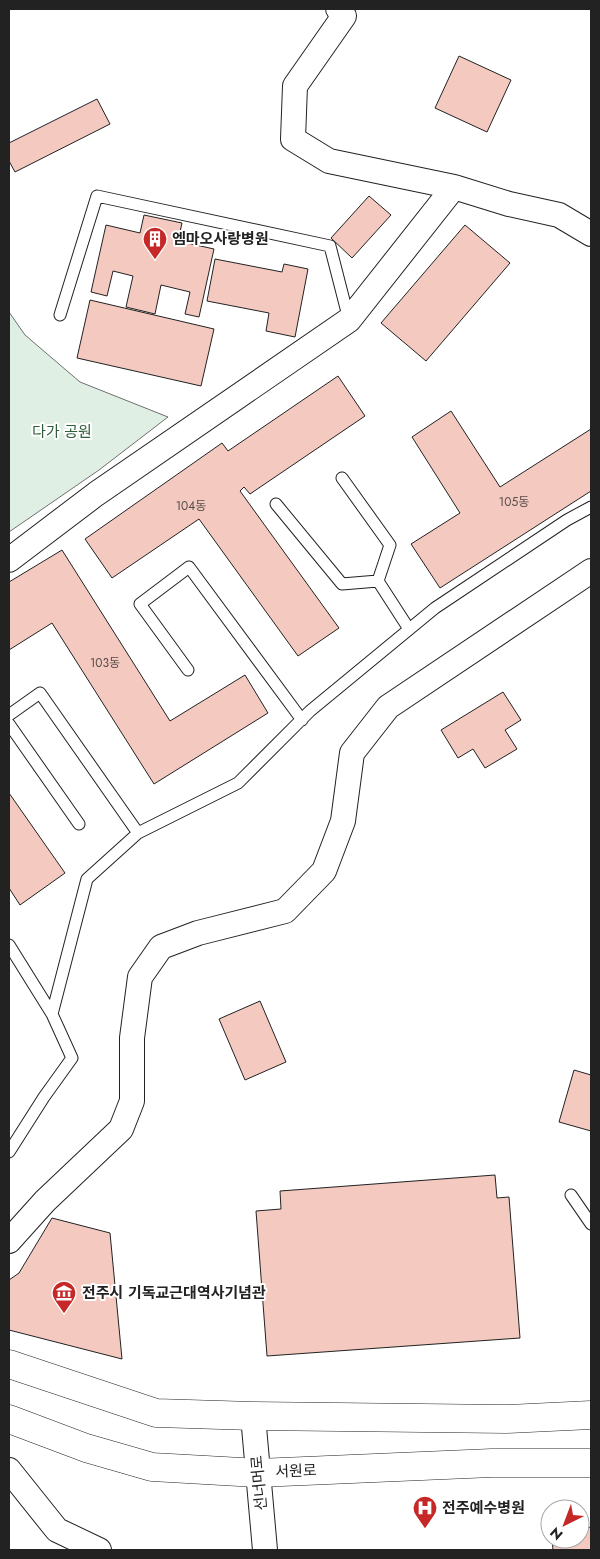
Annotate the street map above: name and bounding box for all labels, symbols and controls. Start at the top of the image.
building icon: 엠마오사랑병원 [142,226,168,260]
place label: 엠마오사랑병원 [172,228,269,250]
park label: 다가 공원 [32,421,92,443]
house number: 105동 [499,493,529,511]
house number: 104동 [176,497,206,515]
house number: 103동 [90,654,120,672]
museum icon: 전주시 기독교근대역사기념관 [51,1280,77,1314]
place label: 전주시 기독교근대역사기념관 [82,1282,266,1304]
street label: 선너머로 [246,1455,272,1511]
street label: 서원로 [275,1459,317,1483]
hospital icon: 전주예수병원 [412,1495,438,1529]
place label: 전주예수병원 [442,1497,525,1519]
north arrow [540,1499,590,1549]
text: N [545,1523,567,1545]

